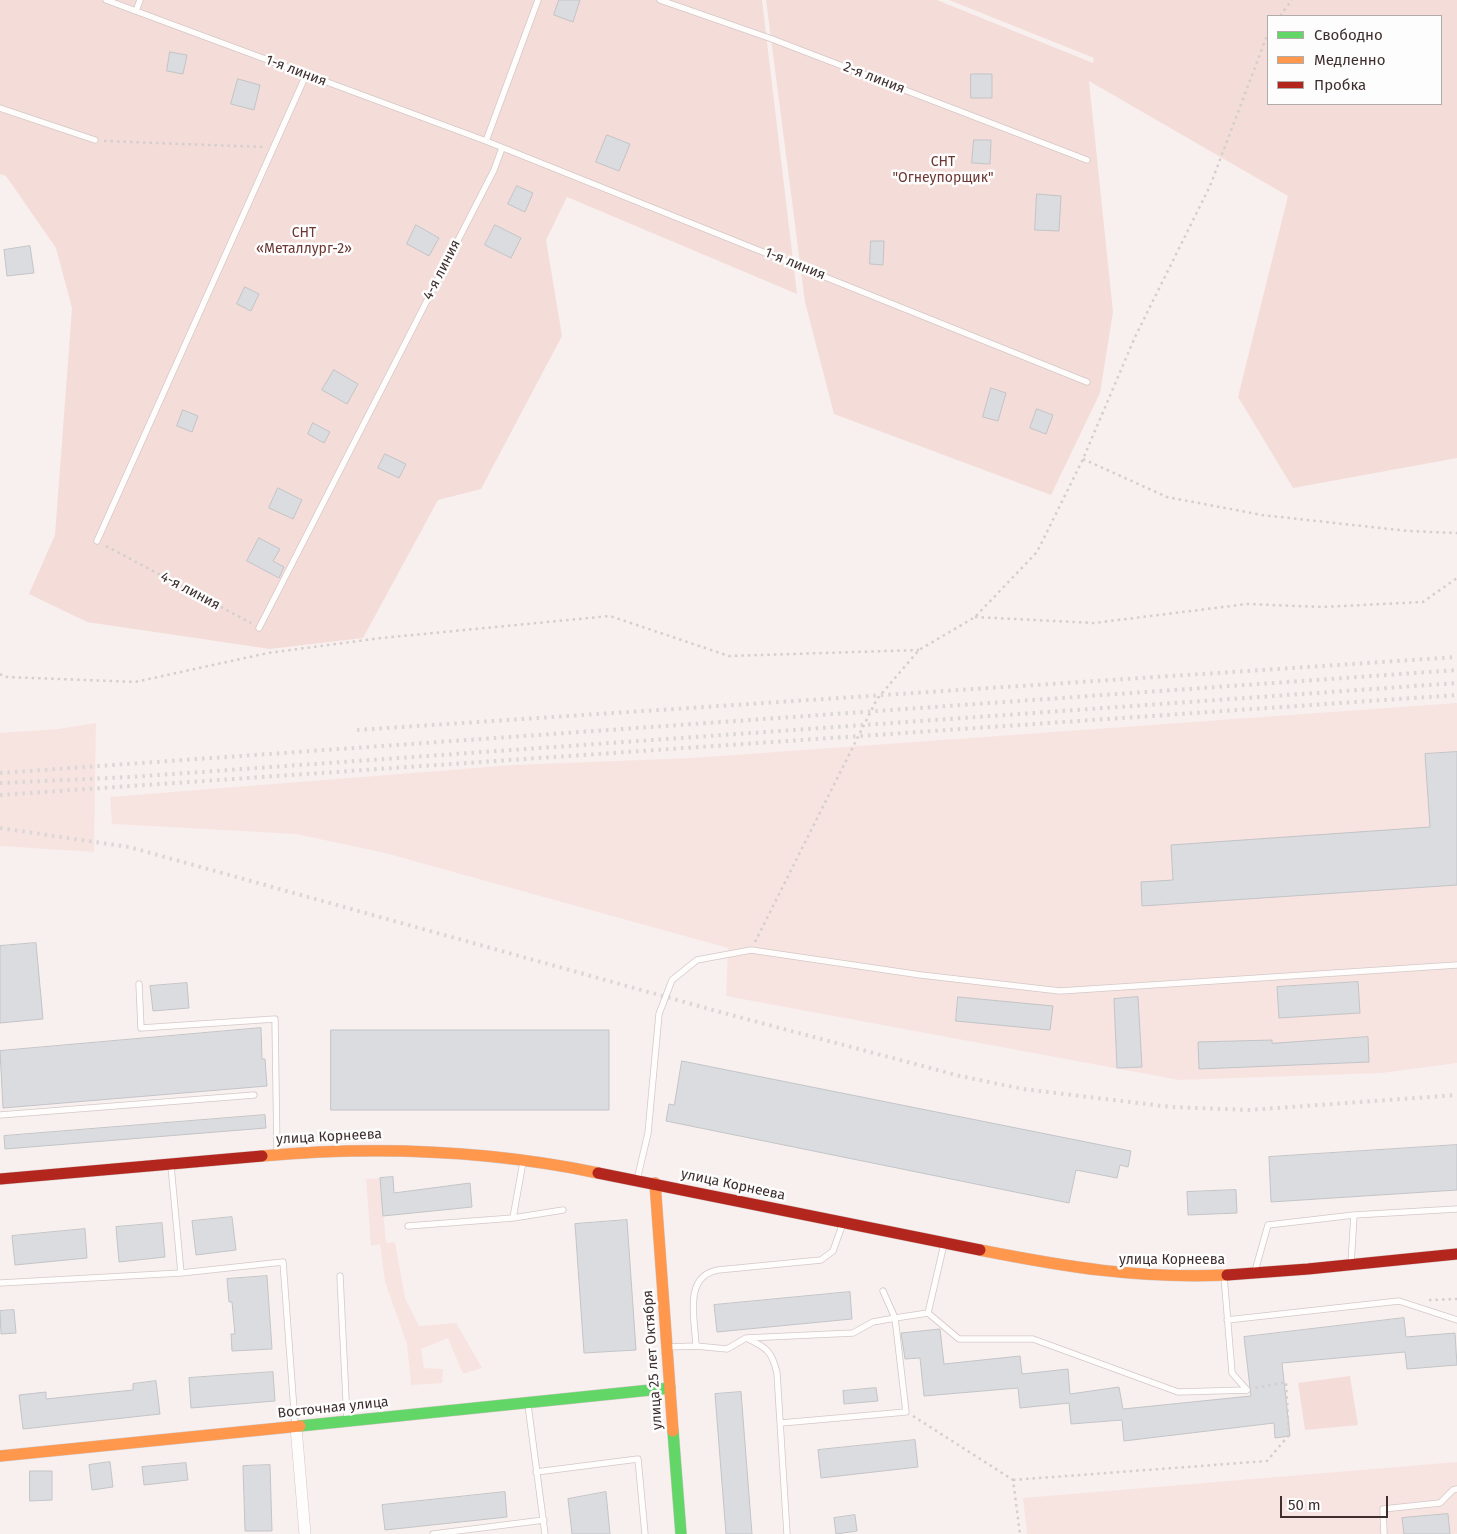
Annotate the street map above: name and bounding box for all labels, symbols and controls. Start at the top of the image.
legend [1267,15,1442,105]
text: Свободно [1314,26,1383,44]
text: Медленно [1314,51,1386,69]
street label: 1-я линия [263,52,329,90]
street label: 2-я линия [841,59,907,97]
text: Пробка [1314,76,1366,94]
park label: СНТ "Огнеупорщик" [892,154,994,186]
park label: СНТ «Металлург-2» [256,225,352,258]
street label: 4-я линия [420,237,464,303]
street label: 1-я линия [762,244,828,284]
street label: 4-я линия [157,568,223,614]
street label: улица Корнеева [276,1126,382,1148]
street label: улица Корнеева [679,1166,787,1204]
street label: улица Корнеева [1119,1252,1225,1268]
street label: улица 25 лет Октября [640,1289,666,1431]
street label: Восточная улица [277,1394,389,1422]
scale bar [1282,1486,1390,1518]
text: 50 m [1288,1496,1321,1514]

